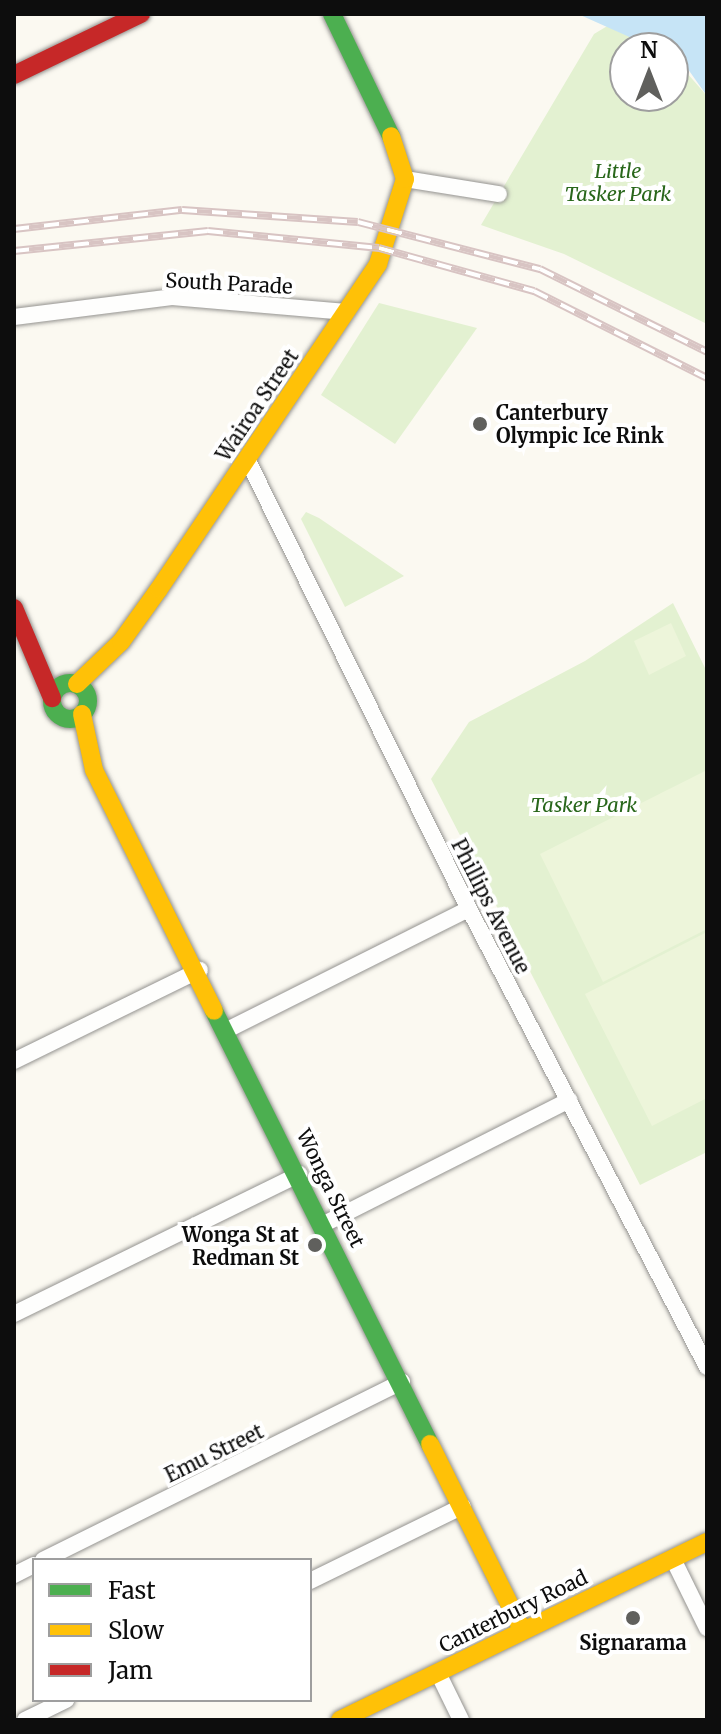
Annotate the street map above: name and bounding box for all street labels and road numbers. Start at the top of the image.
street label: South Parade [165,268,293,298]
street label: Wairoa Street [211,345,303,465]
street label: Phillips Avenue [447,835,535,977]
street label: Wonga Street [292,1125,370,1251]
street label: Emu Street [161,1419,267,1487]
street label: Canterbury Road [435,1565,591,1657]

